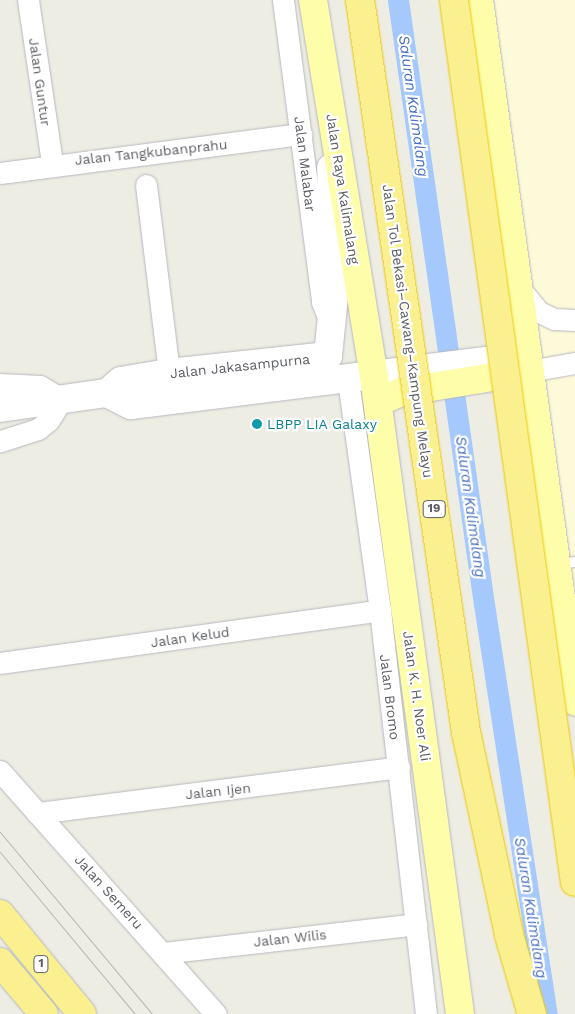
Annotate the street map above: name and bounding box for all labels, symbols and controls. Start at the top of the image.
water label: Saluran Kalimalang [394,34,432,178]
street label: Jalan Guntur [26,37,54,127]
street label: Jalan Raya Kalimalang [323,112,363,266]
street label: Jalan Malabar [291,116,319,212]
street label: Jalan Tangkubanprahu [74,136,228,168]
street label: Jalan Tol Bekasi–Cawang–Kampung Melayu [379,183,437,479]
street label: Jalan Jakasampurna [169,350,311,382]
place label: LBPP LIA Galaxy [267,416,378,432]
marker: LBPP LIA Galaxy [251,418,263,430]
water label: Saluran Kalimalang [451,435,489,579]
road number: 19 [422,499,446,518]
street label: Jalan Kelud [149,623,231,651]
street label: Jalan K. H. Noer Ali [399,629,435,763]
street label: Jalan Bromo [376,653,404,741]
street label: Jalan Ijen [184,779,252,803]
water label: Saluran Kalimalang [510,836,550,980]
street label: Jalan Semeru [71,851,147,933]
street label: Jalan Wilis [252,926,328,950]
road number: 1 [32,954,50,974]

